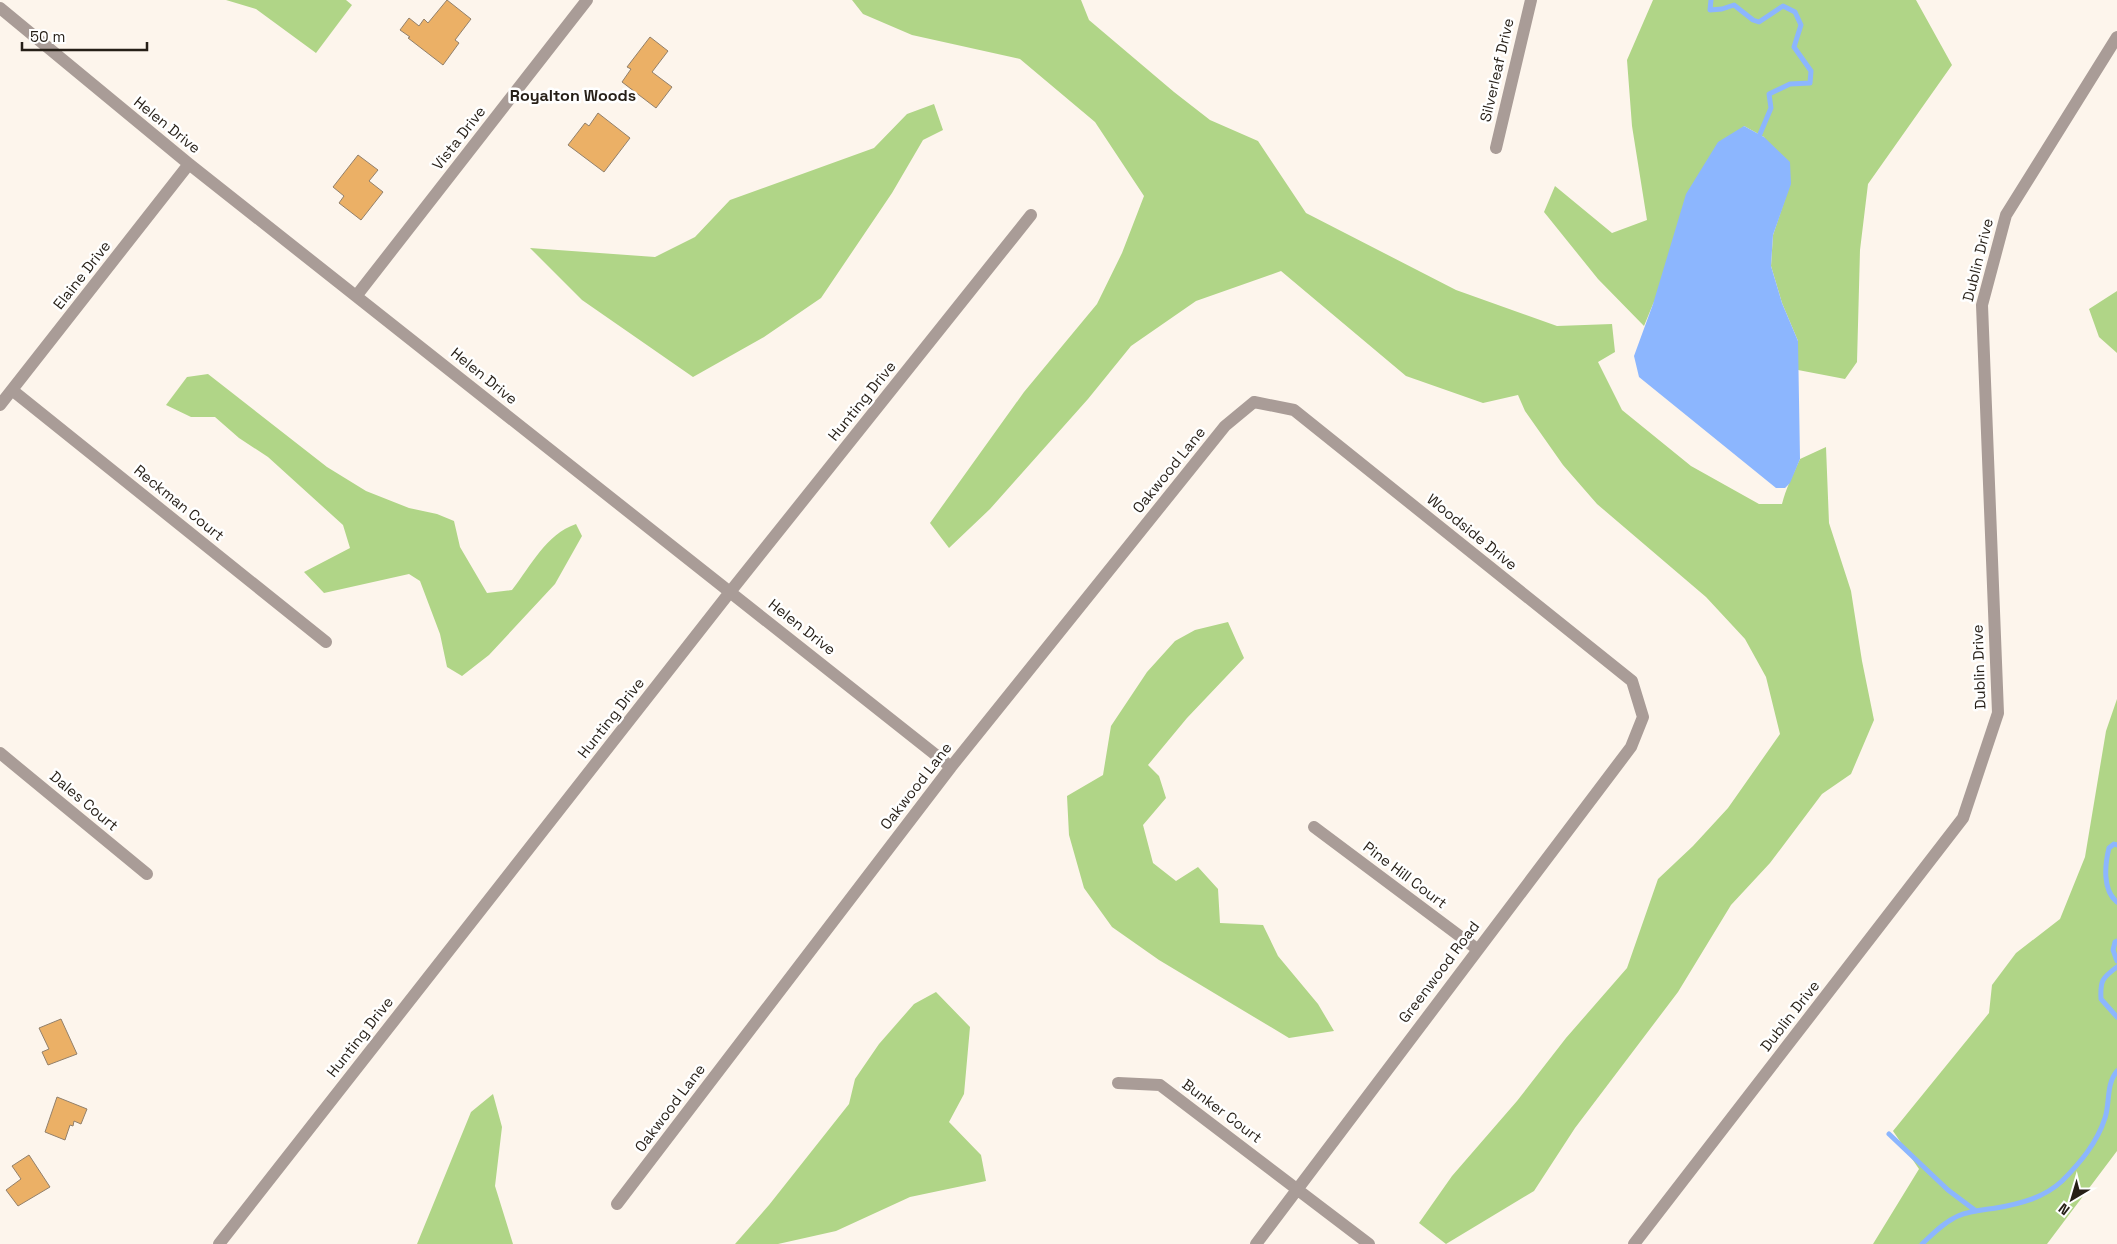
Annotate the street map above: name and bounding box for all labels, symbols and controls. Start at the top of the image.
street label: Silverleaf Drive [1475,16,1518,124]
scale bar [22,20,148,52]
text: 50 m [30,27,65,46]
district label: Royalton Woods [510,85,636,106]
street label: Helen Drive [130,92,205,157]
street label: Vista Drive [428,102,490,173]
street label: Dublin Drive [1958,216,1997,303]
street label: Elaine Drive [49,236,114,313]
street label: Helen Drive [447,343,522,408]
street label: Hunting Drive [824,357,900,444]
street label: Oakwood Lane [1128,423,1209,517]
street label: Reckman Court [130,460,228,545]
street label: Woodside Drive [1423,489,1522,574]
street label: Helen Drive [765,594,840,659]
street label: Dublin Drive [1968,624,1989,710]
street label: Hunting Drive [573,673,648,762]
street label: Oakwood Lane [876,738,956,833]
street label: Dales Court [46,766,122,835]
street label: Pine Hill Court [1360,837,1451,912]
street label: Greenwood Road [1394,917,1483,1026]
street label: Dublin Drive [1756,976,1823,1055]
street label: Hunting Drive [322,992,397,1081]
street label: Oakwood Lane [630,1060,709,1156]
street label: Bunker Court [1179,1074,1266,1147]
north arrow [2047,1174,2097,1224]
text: N [2055,1199,2073,1219]

